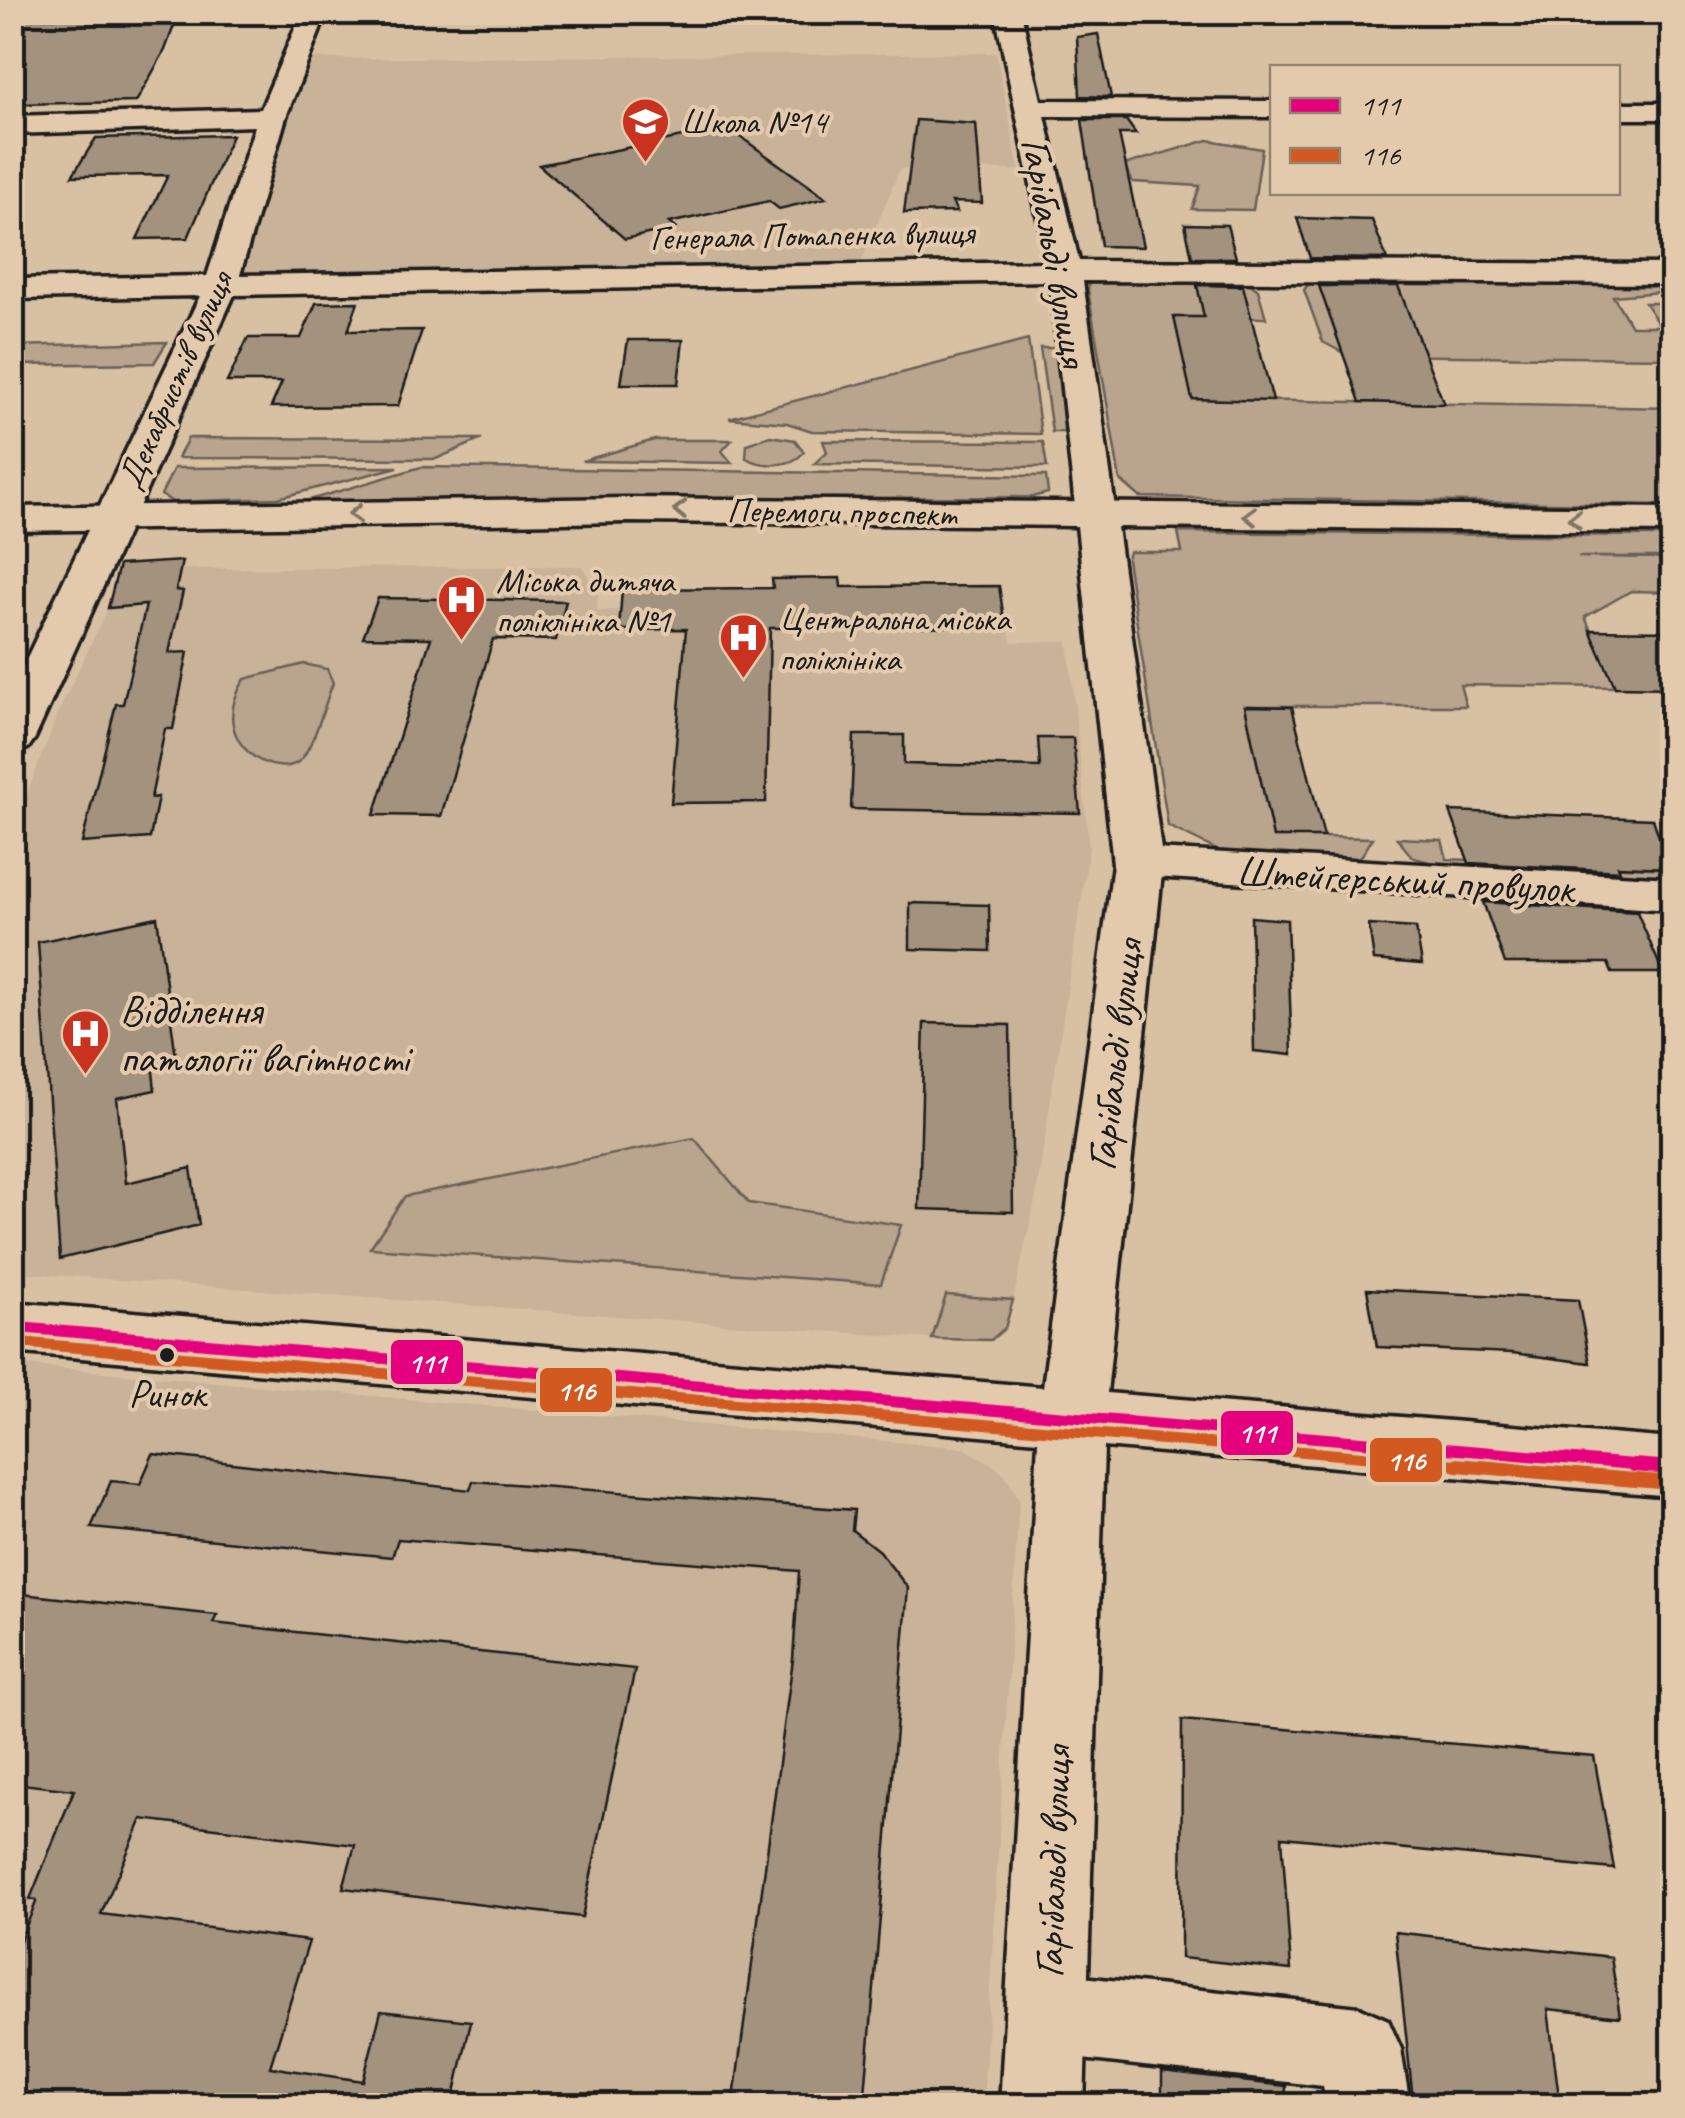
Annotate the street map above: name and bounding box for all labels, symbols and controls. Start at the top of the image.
legend [1270,65,1620,195]
text: 111 [1360,86,1402,124]
school or university icon: Школа №14 [620,95,672,163]
place label: Школа №14 [681,99,830,144]
street label: Гарібальді вулиця [1009,133,1102,373]
text: 116 [1360,136,1402,174]
street label: Генерала Потапенка вулиця [650,210,977,260]
street label: Декабристів вулиця [107,262,244,496]
street label: Перемоги проспект [727,487,959,537]
one-way arrow [672,499,688,521]
one-way arrow [347,503,363,524]
one-way arrow [1242,505,1258,527]
one-way arrow [1567,509,1583,530]
place label: Міська дитяча поліклініка №1 [496,558,677,643]
hospital icon: Міська дитяча поліклініка №1 [435,574,487,642]
place label: Центральна міська полiклiнiка [779,596,1013,681]
hospital icon: Центральна міська полiклiнiка [718,612,770,680]
street label: Штейгерський провулок [1235,845,1579,915]
street label: Гарібальді вулиця [1075,934,1156,1173]
place label: Відділення патології вагітності [120,984,414,1085]
hospital icon: Відділення патології вагітності [59,1008,111,1076]
line badge: 111 [389,1338,465,1386]
marker: Ринок [157,1345,177,1365]
text: 111 [408,1345,449,1380]
line badge: 116 [538,1366,614,1414]
place label: Ринок [129,1369,209,1419]
text: 116 [557,1373,597,1408]
line badge: 111 [1219,1409,1295,1457]
text: 111 [1238,1415,1279,1450]
line badge: 116 [1368,1436,1444,1484]
text: 116 [1387,1443,1427,1478]
street label: Гарібальді вулиця [1022,1743,1084,1979]

